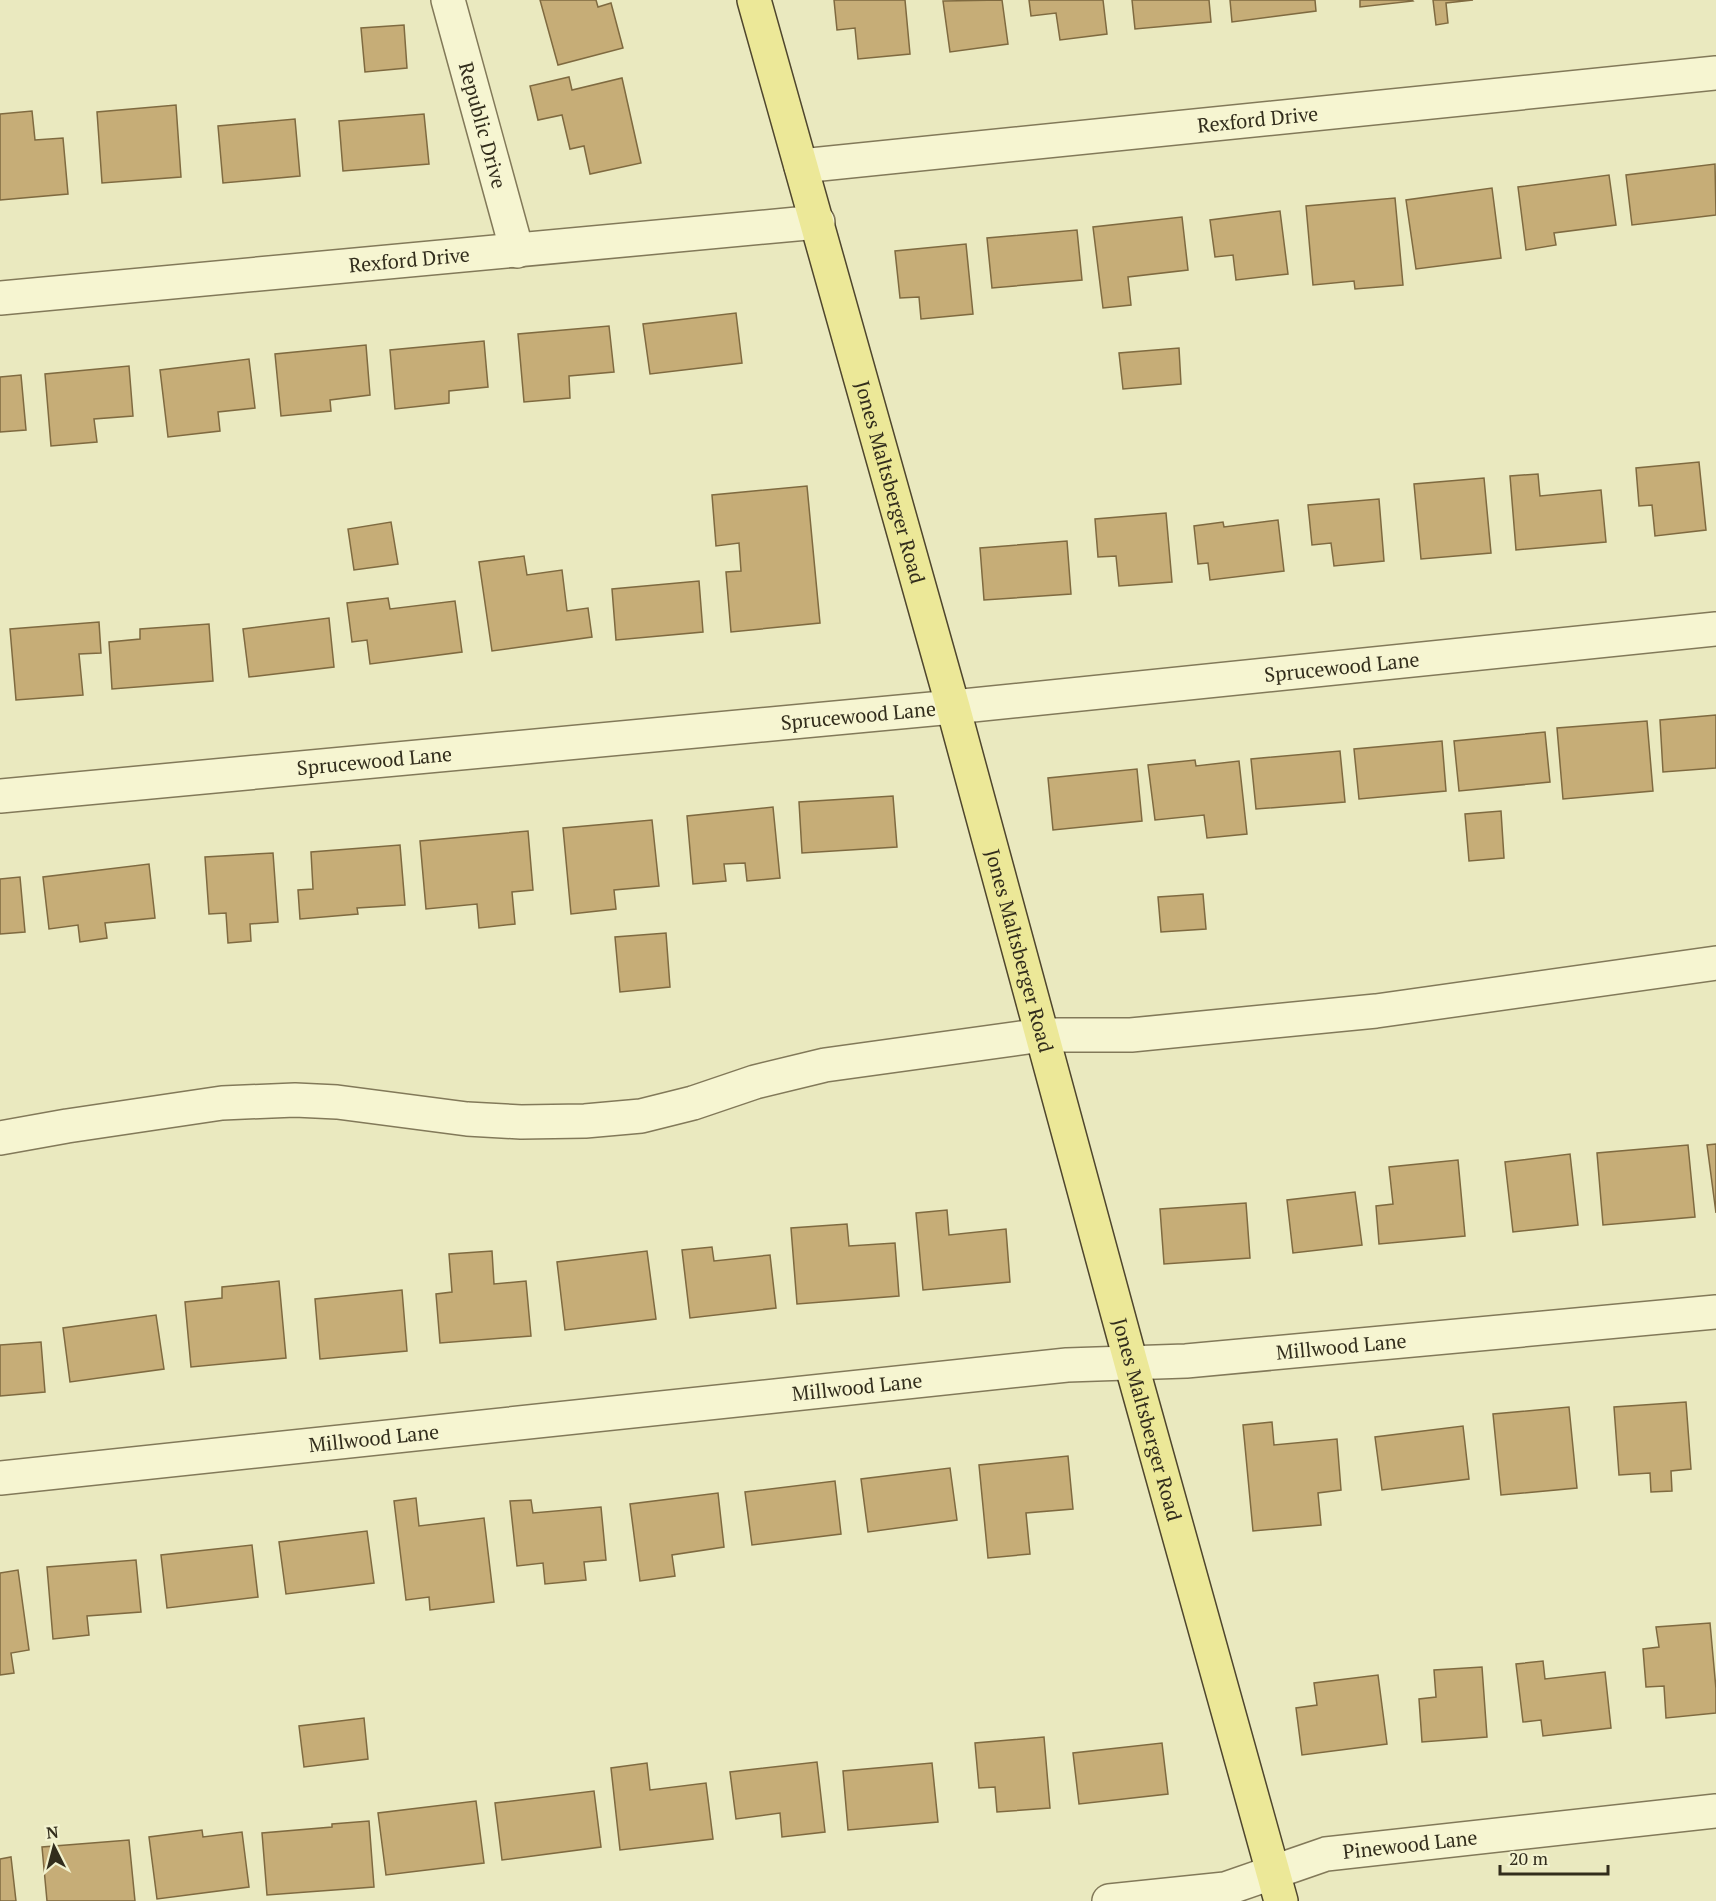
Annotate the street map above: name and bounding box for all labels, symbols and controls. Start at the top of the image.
street label: Republic Drive [453,59,513,192]
street label: Rexford Drive [1196,100,1319,139]
street label: Rexford Drive [347,240,471,279]
street label: Jones Maltsberger Road [849,378,932,587]
street label: Sprucewood Lane [1263,645,1421,688]
street label: Sprucewood Lane [779,695,937,736]
street label: Sprucewood Lane [296,740,453,781]
street label: Jones Maltsberger Road [979,846,1060,1055]
street label: Jones Maltsberger Road [1106,1315,1188,1524]
street label: Millwood Lane [1275,1327,1408,1366]
street label: Millwood Lane [791,1366,924,1407]
street label: Millwood Lane [307,1418,440,1458]
north arrow [24,1817,84,1877]
text: N [45,1821,60,1844]
street label: Pinewood Lane [1341,1823,1479,1865]
scale bar [1500,1838,1608,1876]
text: 20 m [1509,1846,1549,1870]

